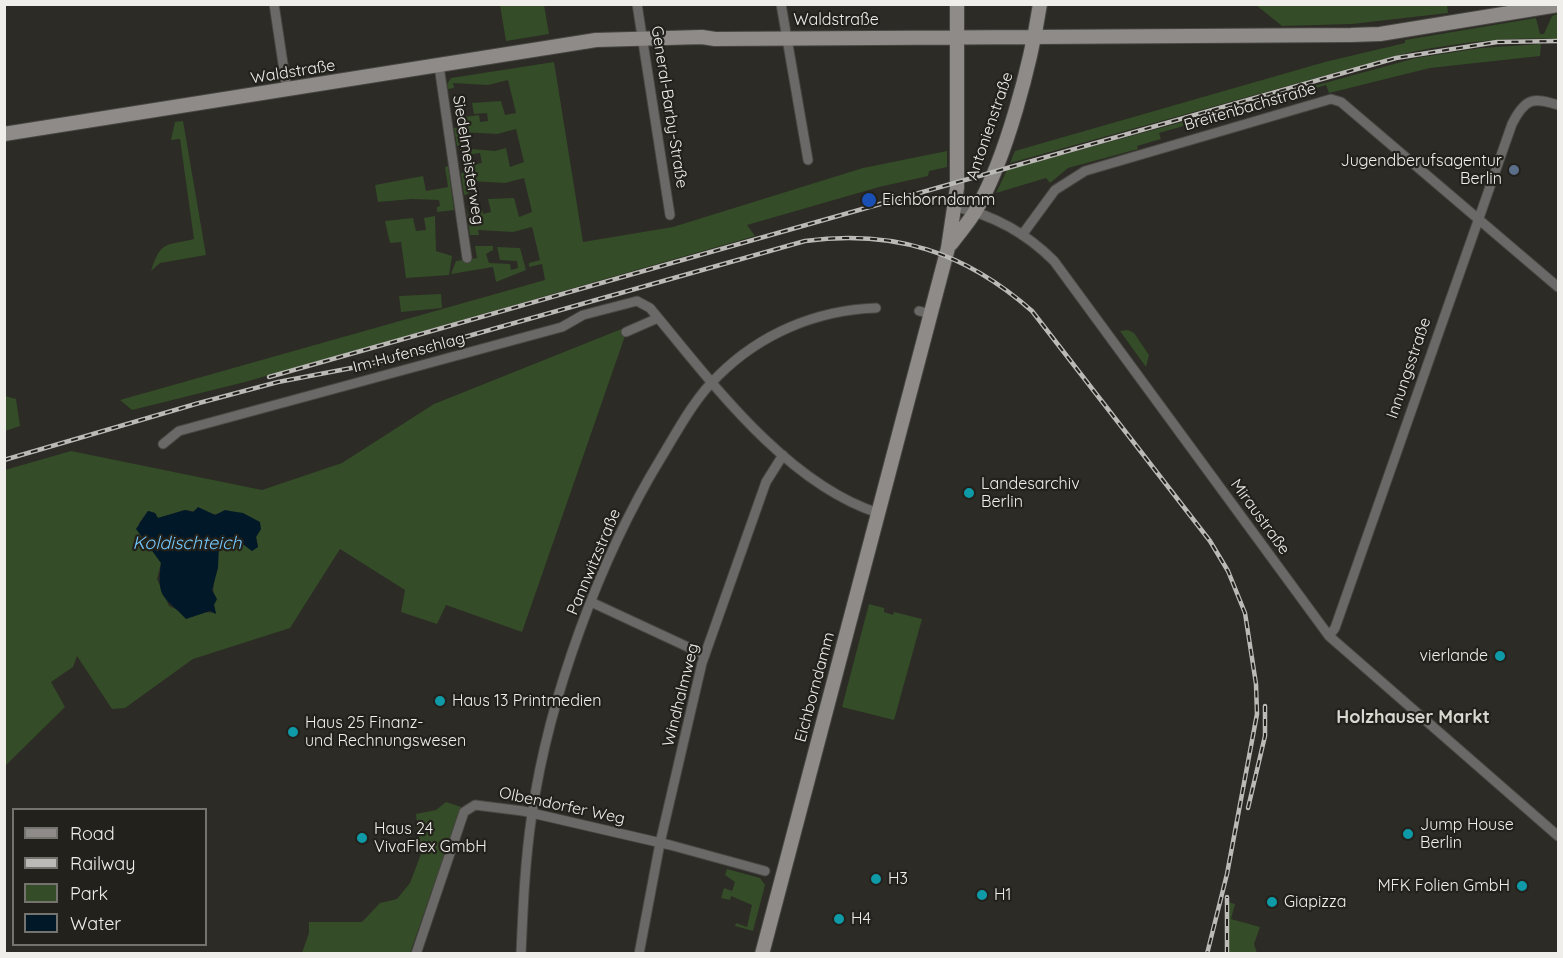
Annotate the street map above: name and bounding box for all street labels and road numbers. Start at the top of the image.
street label: Waldstraße [793,10,879,30]
street label: General-Barby-Straße [647,24,691,190]
street label: Waldstraße [249,56,337,88]
street label: Antonienstraße [963,70,1017,182]
street label: Breitenbachstraße [1182,79,1318,135]
street label: Siedelmeisterweg [448,94,488,226]
street label: Innungsstraße [1383,315,1435,421]
street label: Im Hufenschlag [351,329,467,377]
street label: Miraustraße [1226,476,1294,558]
street label: Pannwitzstraße [563,506,625,618]
street label: Eichborndamm [791,630,839,744]
street label: Windhalmweg [659,641,703,749]
street label: Olbendorfer Weg [497,783,627,829]

